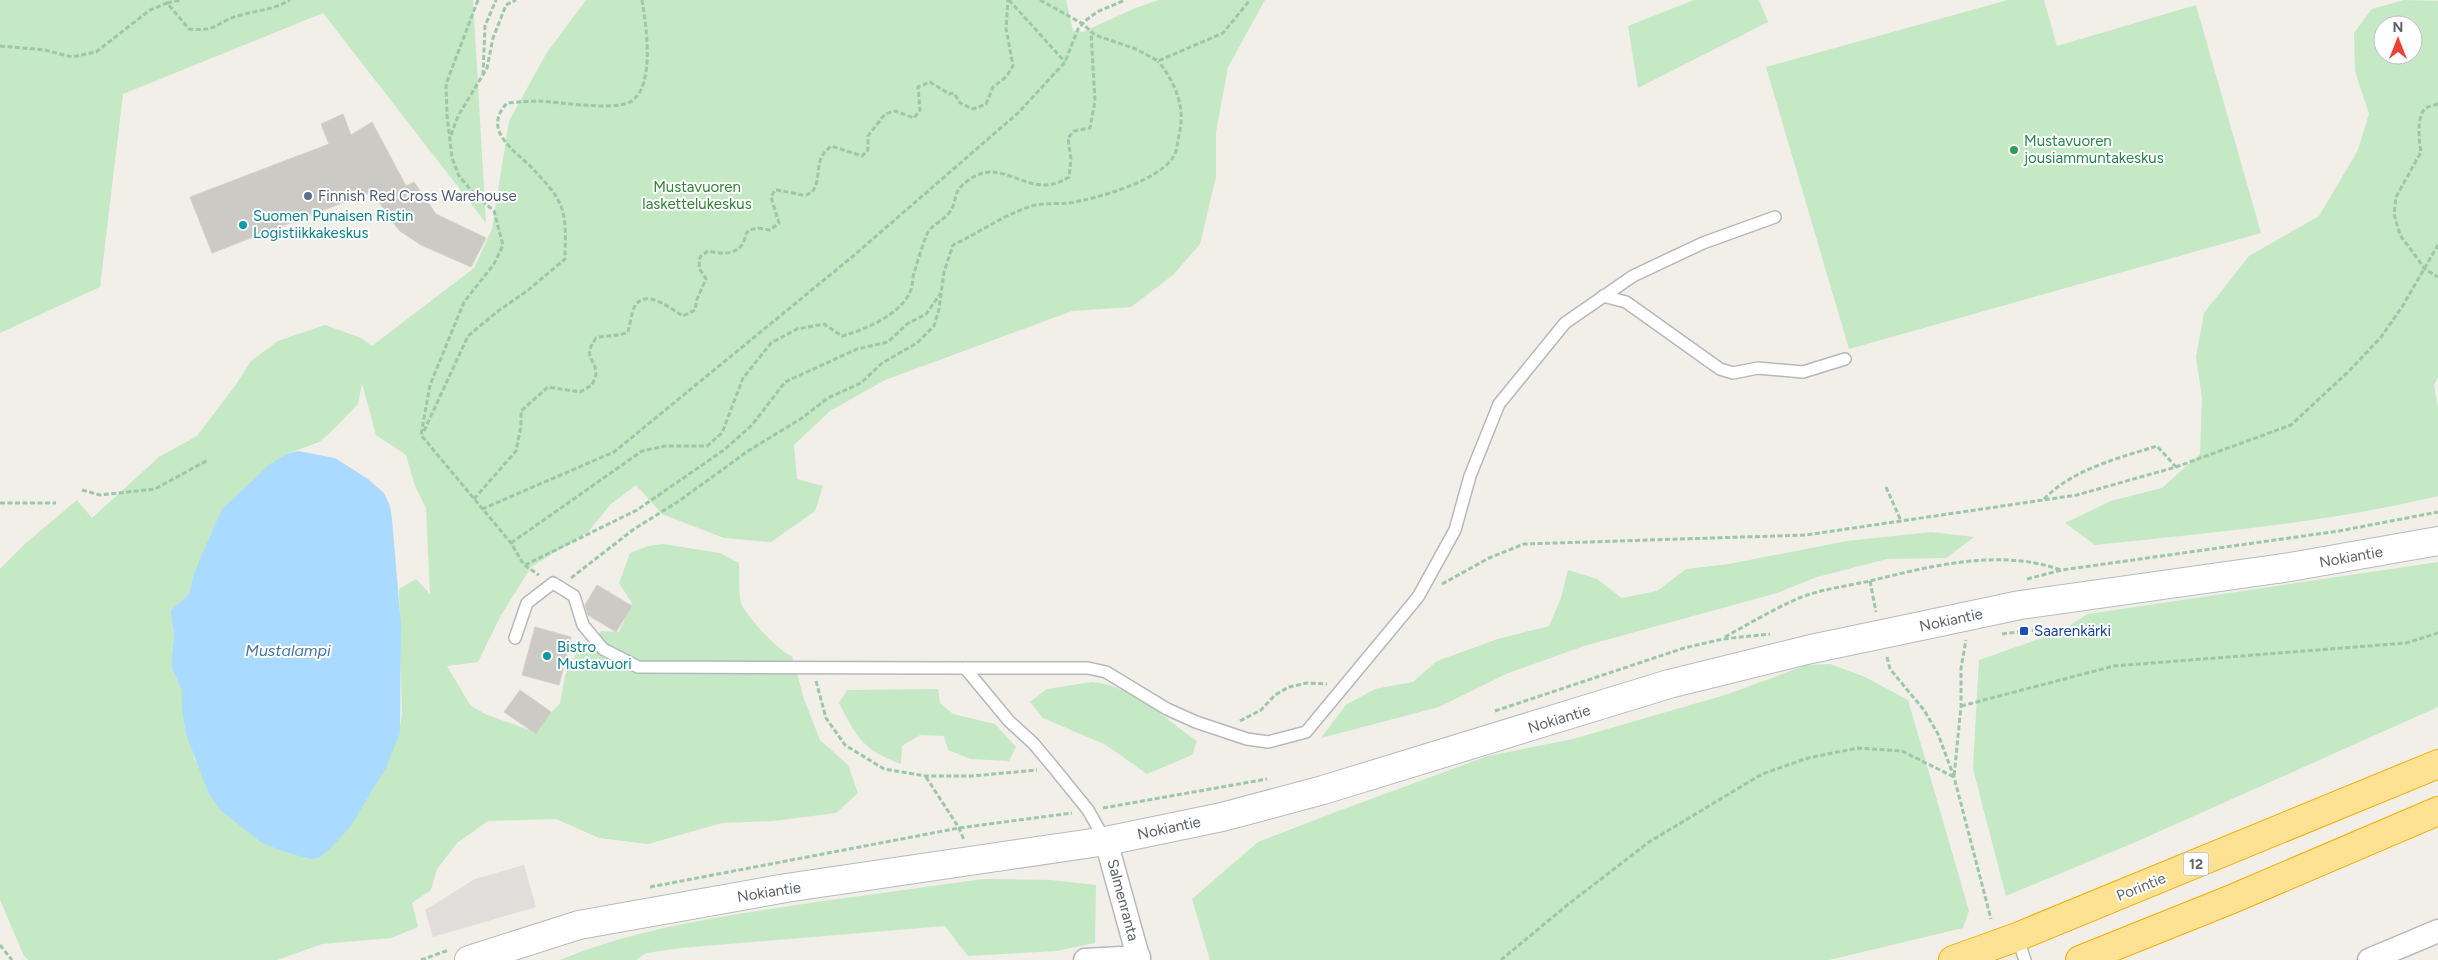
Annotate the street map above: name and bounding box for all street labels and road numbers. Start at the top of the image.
street label: Nokiantie [2318,543,2384,571]
street label: Nokiantie [1918,604,1984,636]
street label: Nokiantie [1526,701,1592,737]
street label: Nokiantie [1136,812,1202,844]
road number: 12 [2184,852,2208,876]
street label: Salmenranta [1103,857,1143,943]
street label: Porintie [2114,869,2168,905]
street label: Nokiantie [736,878,802,906]

